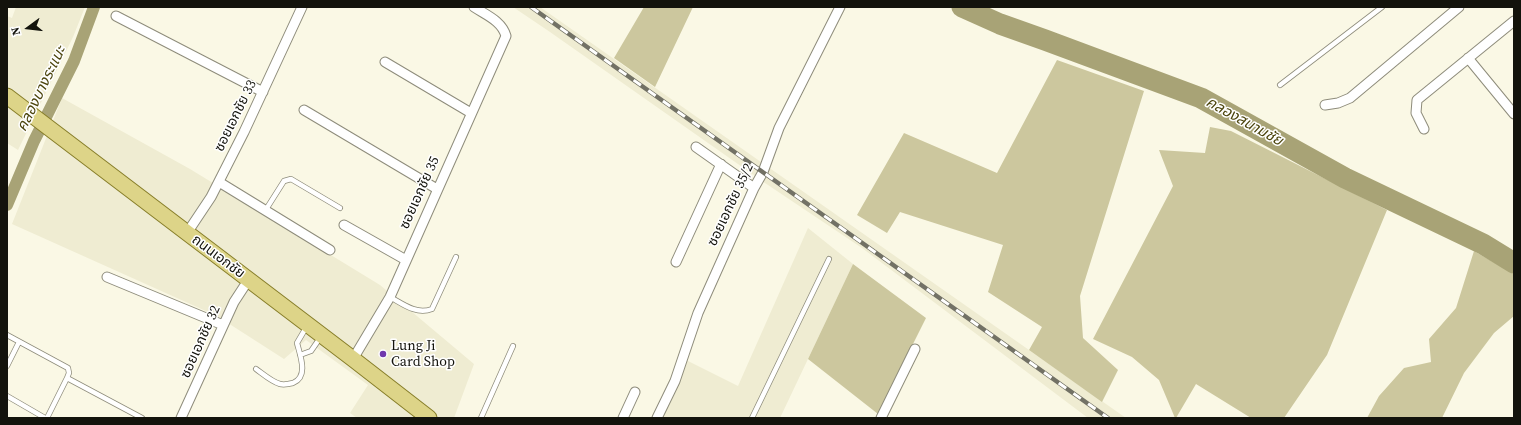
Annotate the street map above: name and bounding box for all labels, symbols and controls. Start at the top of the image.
north arrow [8,8,48,48]
text: N [8,25,24,37]
water label: คลองบางระแนะ [14,43,70,135]
street label: ซอยเอกชัย 33 [211,77,261,155]
water label: คลองสนามชัย [1203,94,1285,150]
street label: ซอยเอกชัย 35 [396,154,444,232]
street label: ซอยเอกชัย 35/2 [704,161,758,249]
street label: ถนนเอกชัย [188,232,248,282]
street label: ซอยเอกชัย 32 [177,303,225,381]
place label: Lung Ji Card Shop [391,338,455,370]
marker: Lung Ji Card Shop [378,349,388,359]

